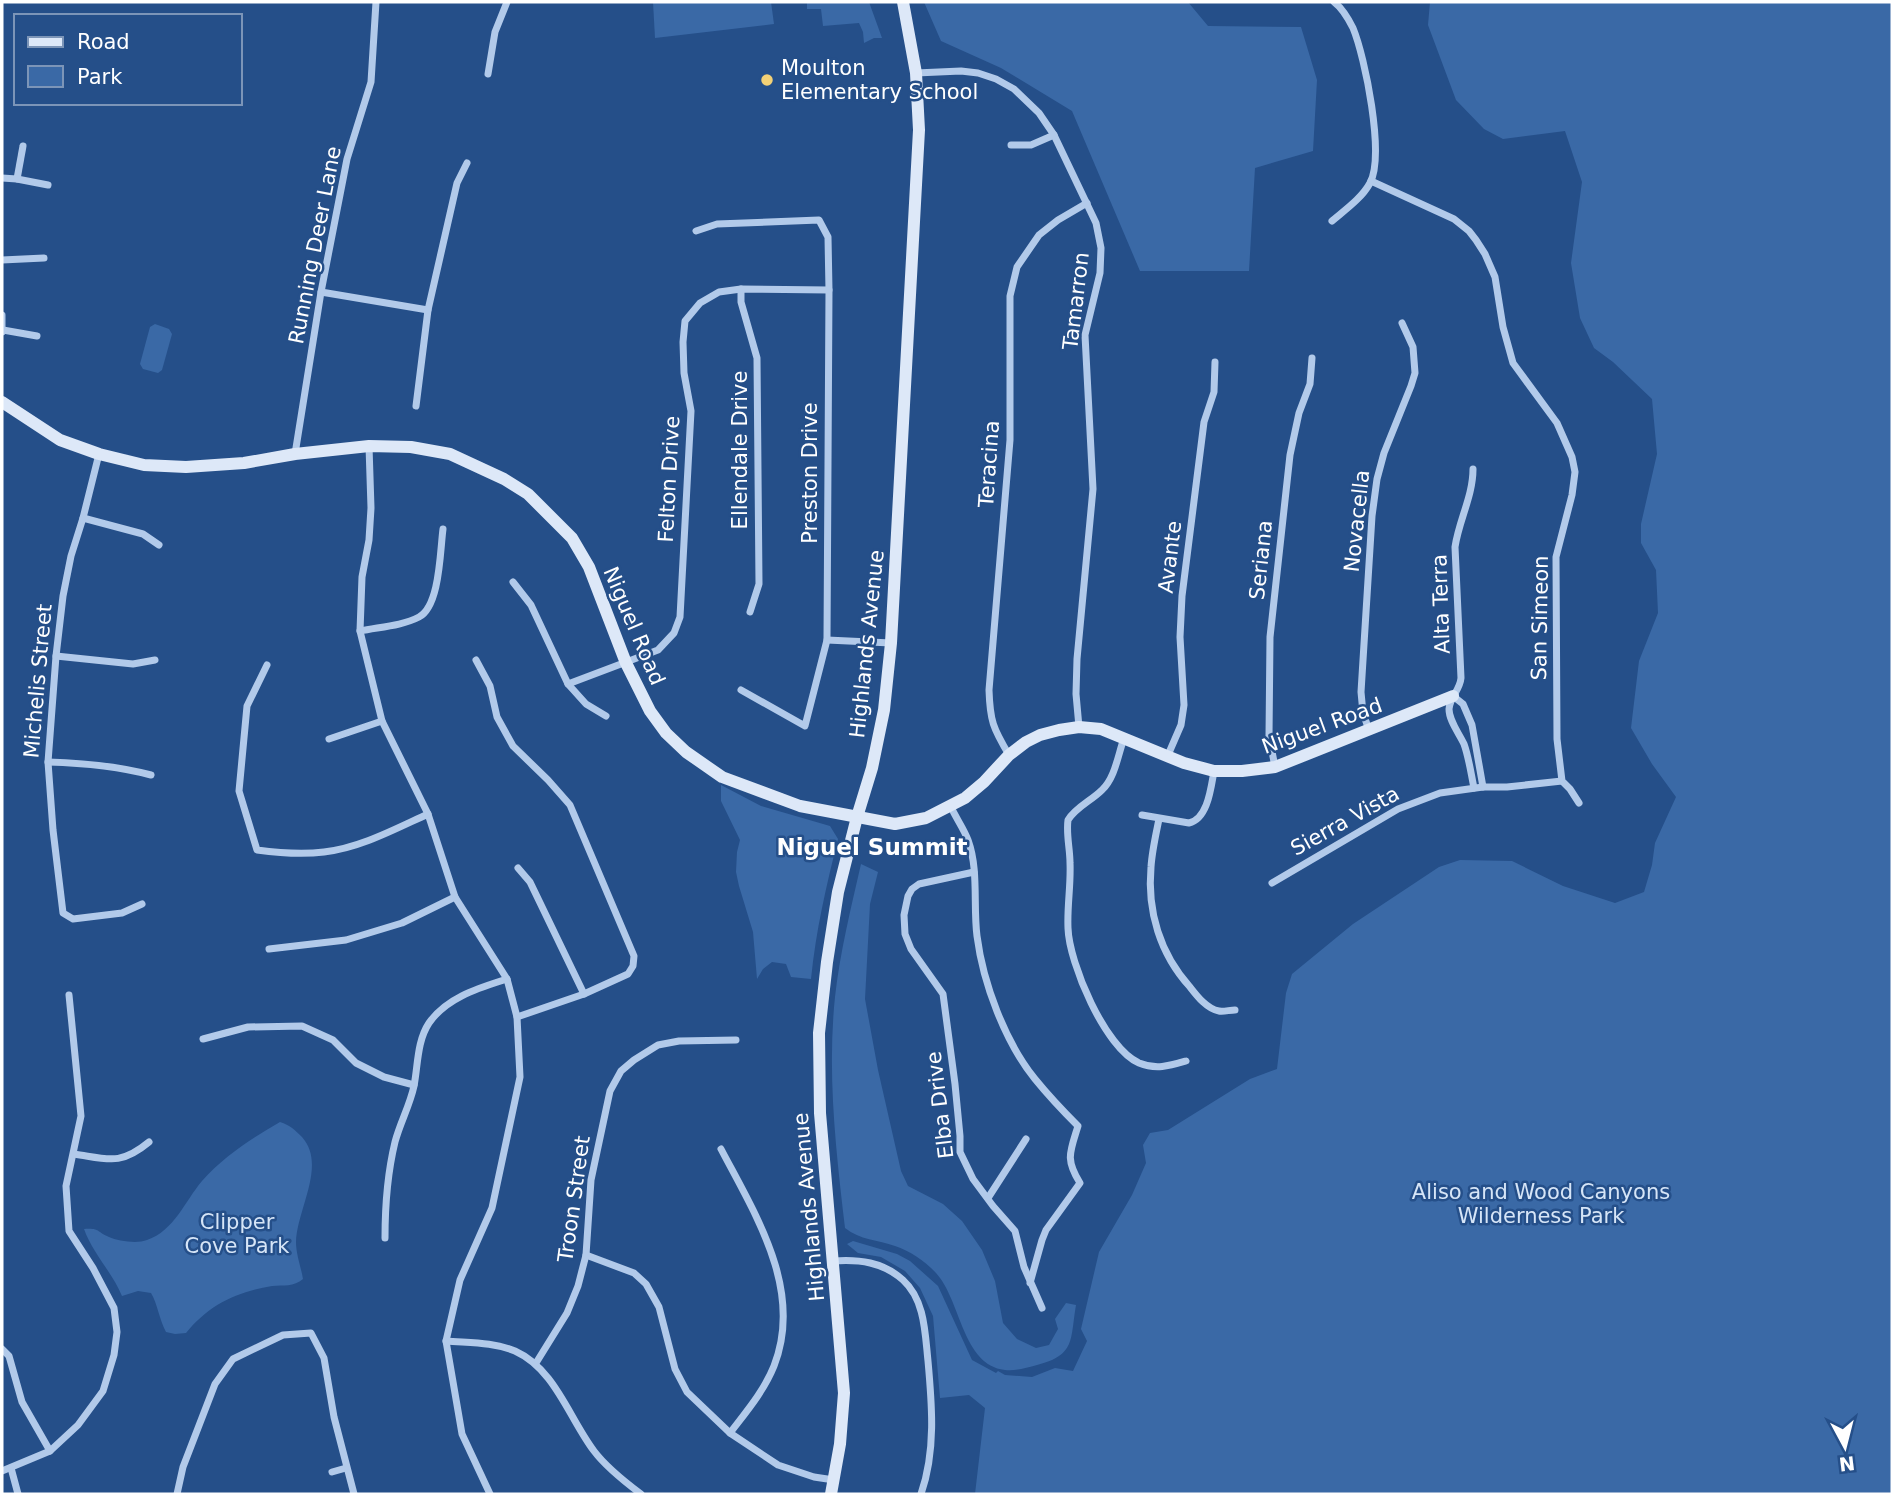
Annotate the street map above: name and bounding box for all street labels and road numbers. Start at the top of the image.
street label: Running Deer Lane [284,144,346,346]
street label: Tamarron [1058,251,1094,352]
street label: Ellendale Drive [728,371,752,529]
street label: Preston Drive [798,402,822,544]
street label: Felton Drive [654,415,684,543]
street label: Teracina [974,420,1004,509]
street label: Novacella [1340,469,1374,573]
street label: Avante [1154,519,1186,595]
street label: Seriana [1245,519,1277,601]
street label: Highlands Avenue [845,549,889,739]
street label: Alta Terra [1427,554,1455,654]
street label: San Simeon [1527,555,1553,681]
street label: Niguel Road [598,563,670,689]
street label: Michelis Street [19,603,57,759]
street label: Niguel Road [1259,693,1385,759]
street label: Sierra Vista [1287,781,1403,861]
street label: Elba Drive [922,1050,958,1160]
street label: Highlands Avenue [789,1112,829,1302]
street label: Troon Street [553,1134,595,1265]

